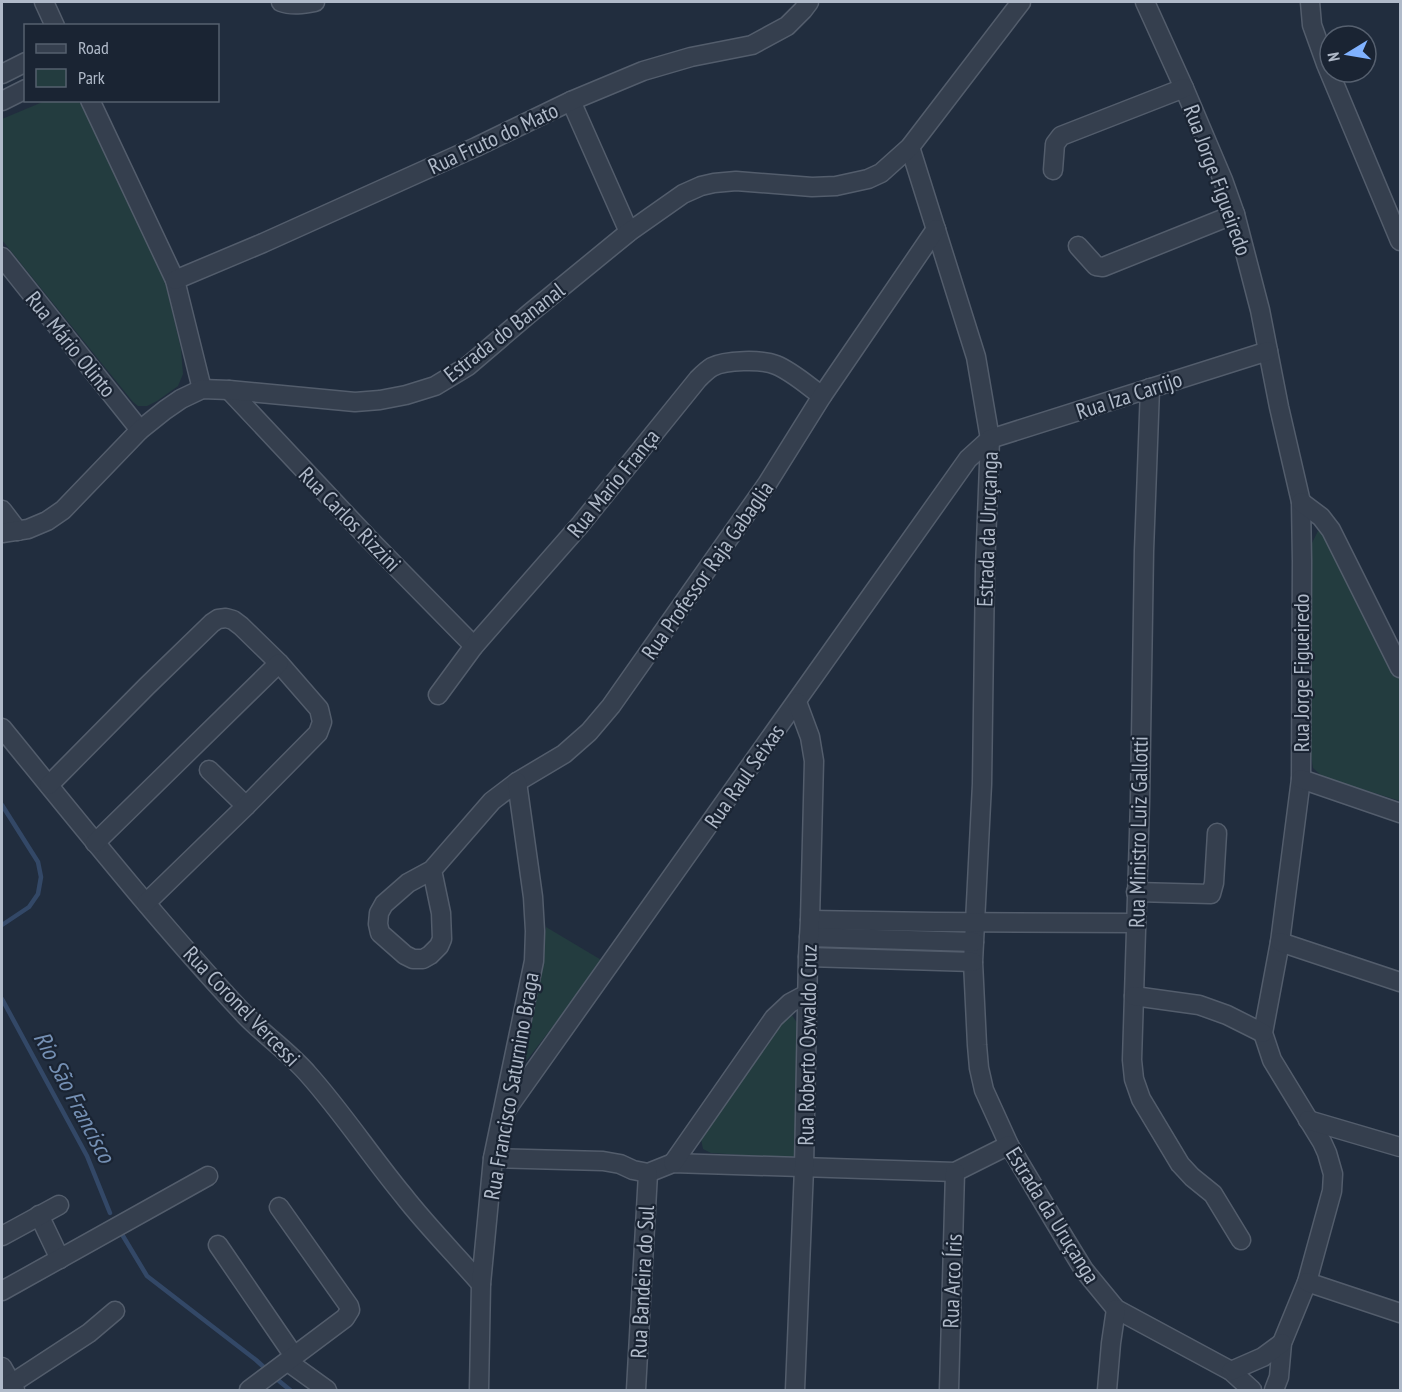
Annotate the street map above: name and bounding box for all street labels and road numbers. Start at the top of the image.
street label: Rua Fruto do Mato [424,96,562,180]
street label: Rua Jorge Figueiredo [1178,101,1258,259]
street label: Estrada do Bananal [438,276,571,388]
street label: Rua Mário Olinto [20,285,122,403]
street label: Rua Iza Carrijo [1072,365,1186,425]
street label: Rua Mario França [561,423,665,543]
street label: Estrada da Uruçanga [970,451,1004,607]
street label: Rua Carlos Rizzini [293,461,407,577]
street label: Rua Professor Raja Gabaglia [635,475,779,665]
street label: Rua Jorge Figueiredo [1287,594,1315,752]
street label: Rua Raul Seixas [698,718,790,834]
street label: Rua Ministro Luiz Gallotti [1122,736,1154,928]
street label: Rua Coronel Vercessi [178,940,306,1072]
street label: Rua Roberto Oswaldo Cruz [791,944,823,1146]
street label: Rua Francisco Saturnino Braga [477,970,545,1202]
street label: Estrada da Uruçanga [1000,1142,1106,1288]
street label: Rua Bandeira do Sul [624,1204,660,1359]
street label: Rua Arco Íris [936,1233,968,1329]

